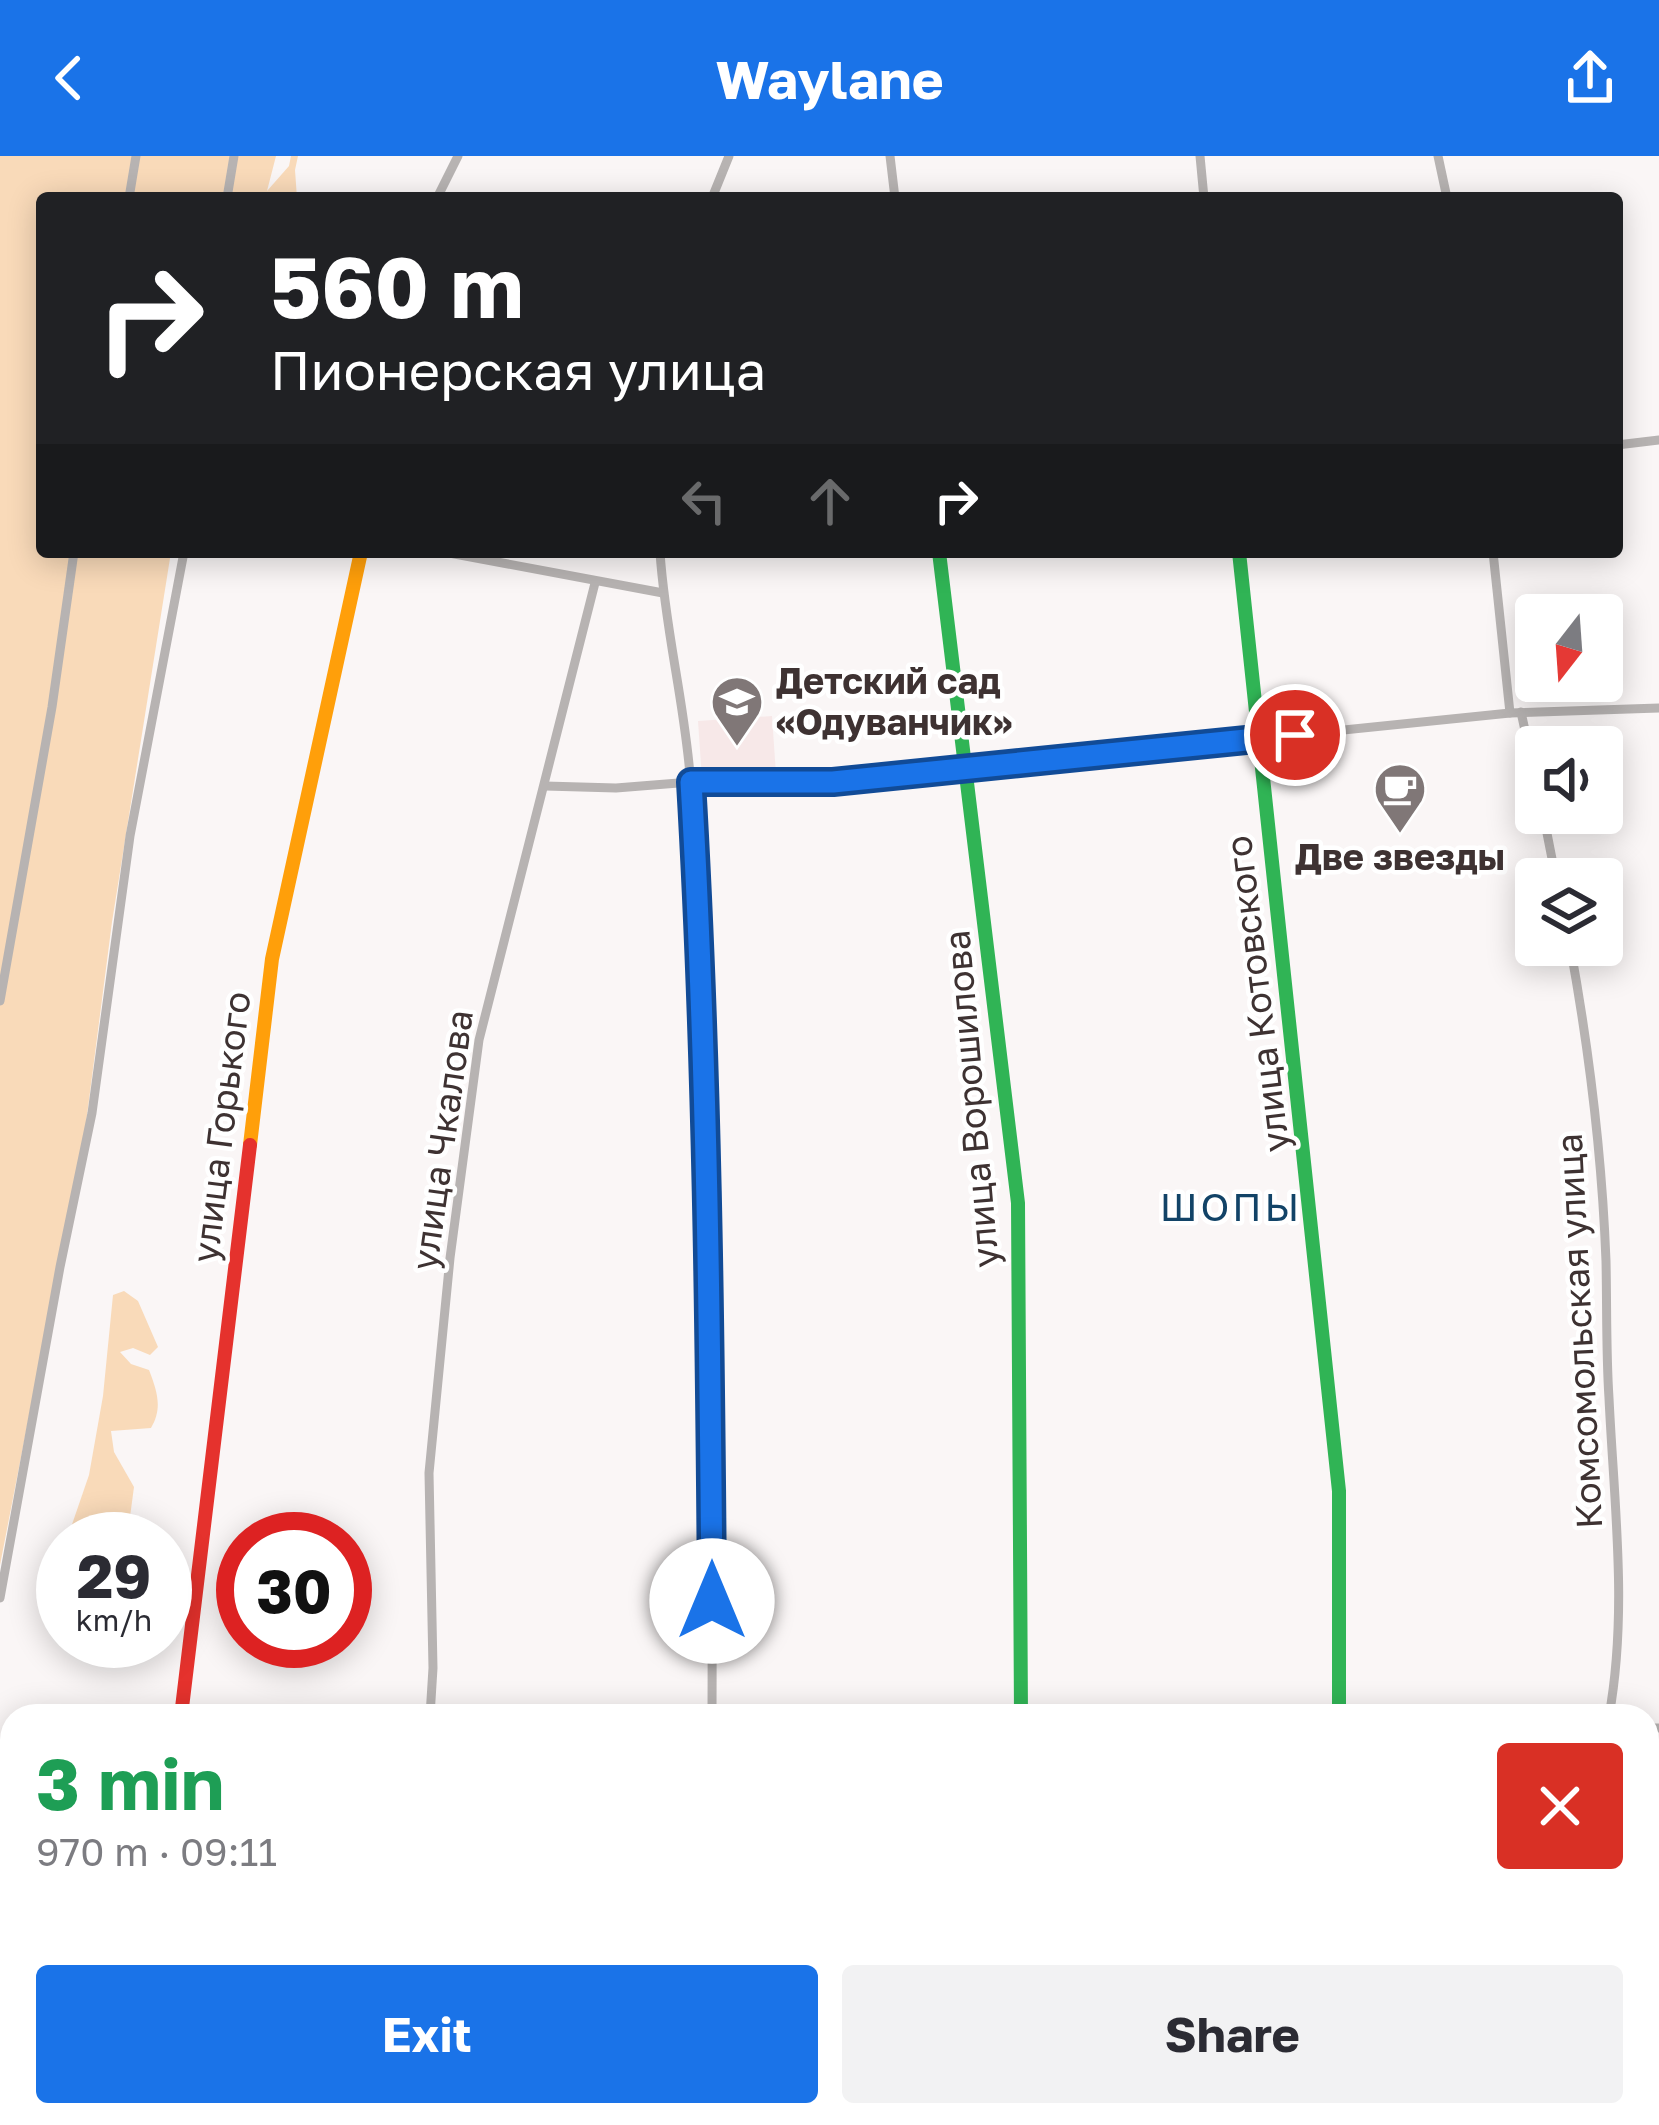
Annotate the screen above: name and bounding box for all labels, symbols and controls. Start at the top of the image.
icon: back [36,45,102,111]
icon: share [1557,45,1623,111]
text: Waylane [715,46,944,111]
text: 560 m [270,236,524,336]
icon: right [72,240,228,396]
text: Пионерская улица [270,337,766,402]
icon: left [671,468,737,534]
icon: ahead [797,468,863,534]
icon: right [923,468,989,534]
north arrow [1515,594,1623,702]
map controls [1515,594,1623,966]
place label: Детский сад «Одуванчик» [776,659,1012,743]
school or university icon: Детский сад «Одуванчик» [709,674,765,748]
pin [1244,684,1346,786]
icon: arrive [1262,702,1328,768]
button: sound [1515,726,1623,834]
cafe icon: Две звезды [1372,761,1428,835]
street label: улица Котовского [1216,833,1297,1155]
place label: Две звезды [1295,835,1505,878]
button: layers [1515,858,1623,966]
street label: улица Ворошилова [934,929,1007,1269]
street label: улица Горького [183,989,258,1265]
street label: улица Чкалова [402,1007,481,1273]
street label: Комсомольская улица [1547,1132,1610,1530]
district label: ШОПЫ [1160,1183,1302,1230]
speed limit sign: 30 [216,1512,372,1668]
position arrow [649,1538,775,1664]
text: 29 [77,1539,151,1611]
text: km/h [76,1602,152,1638]
text: 3 min [36,1739,224,1826]
button: close [1497,1743,1623,1869]
text: 970 m · 09:11 [36,1828,277,1875]
button: Exit [36,1965,818,2103]
button: Share [842,1965,1623,2103]

